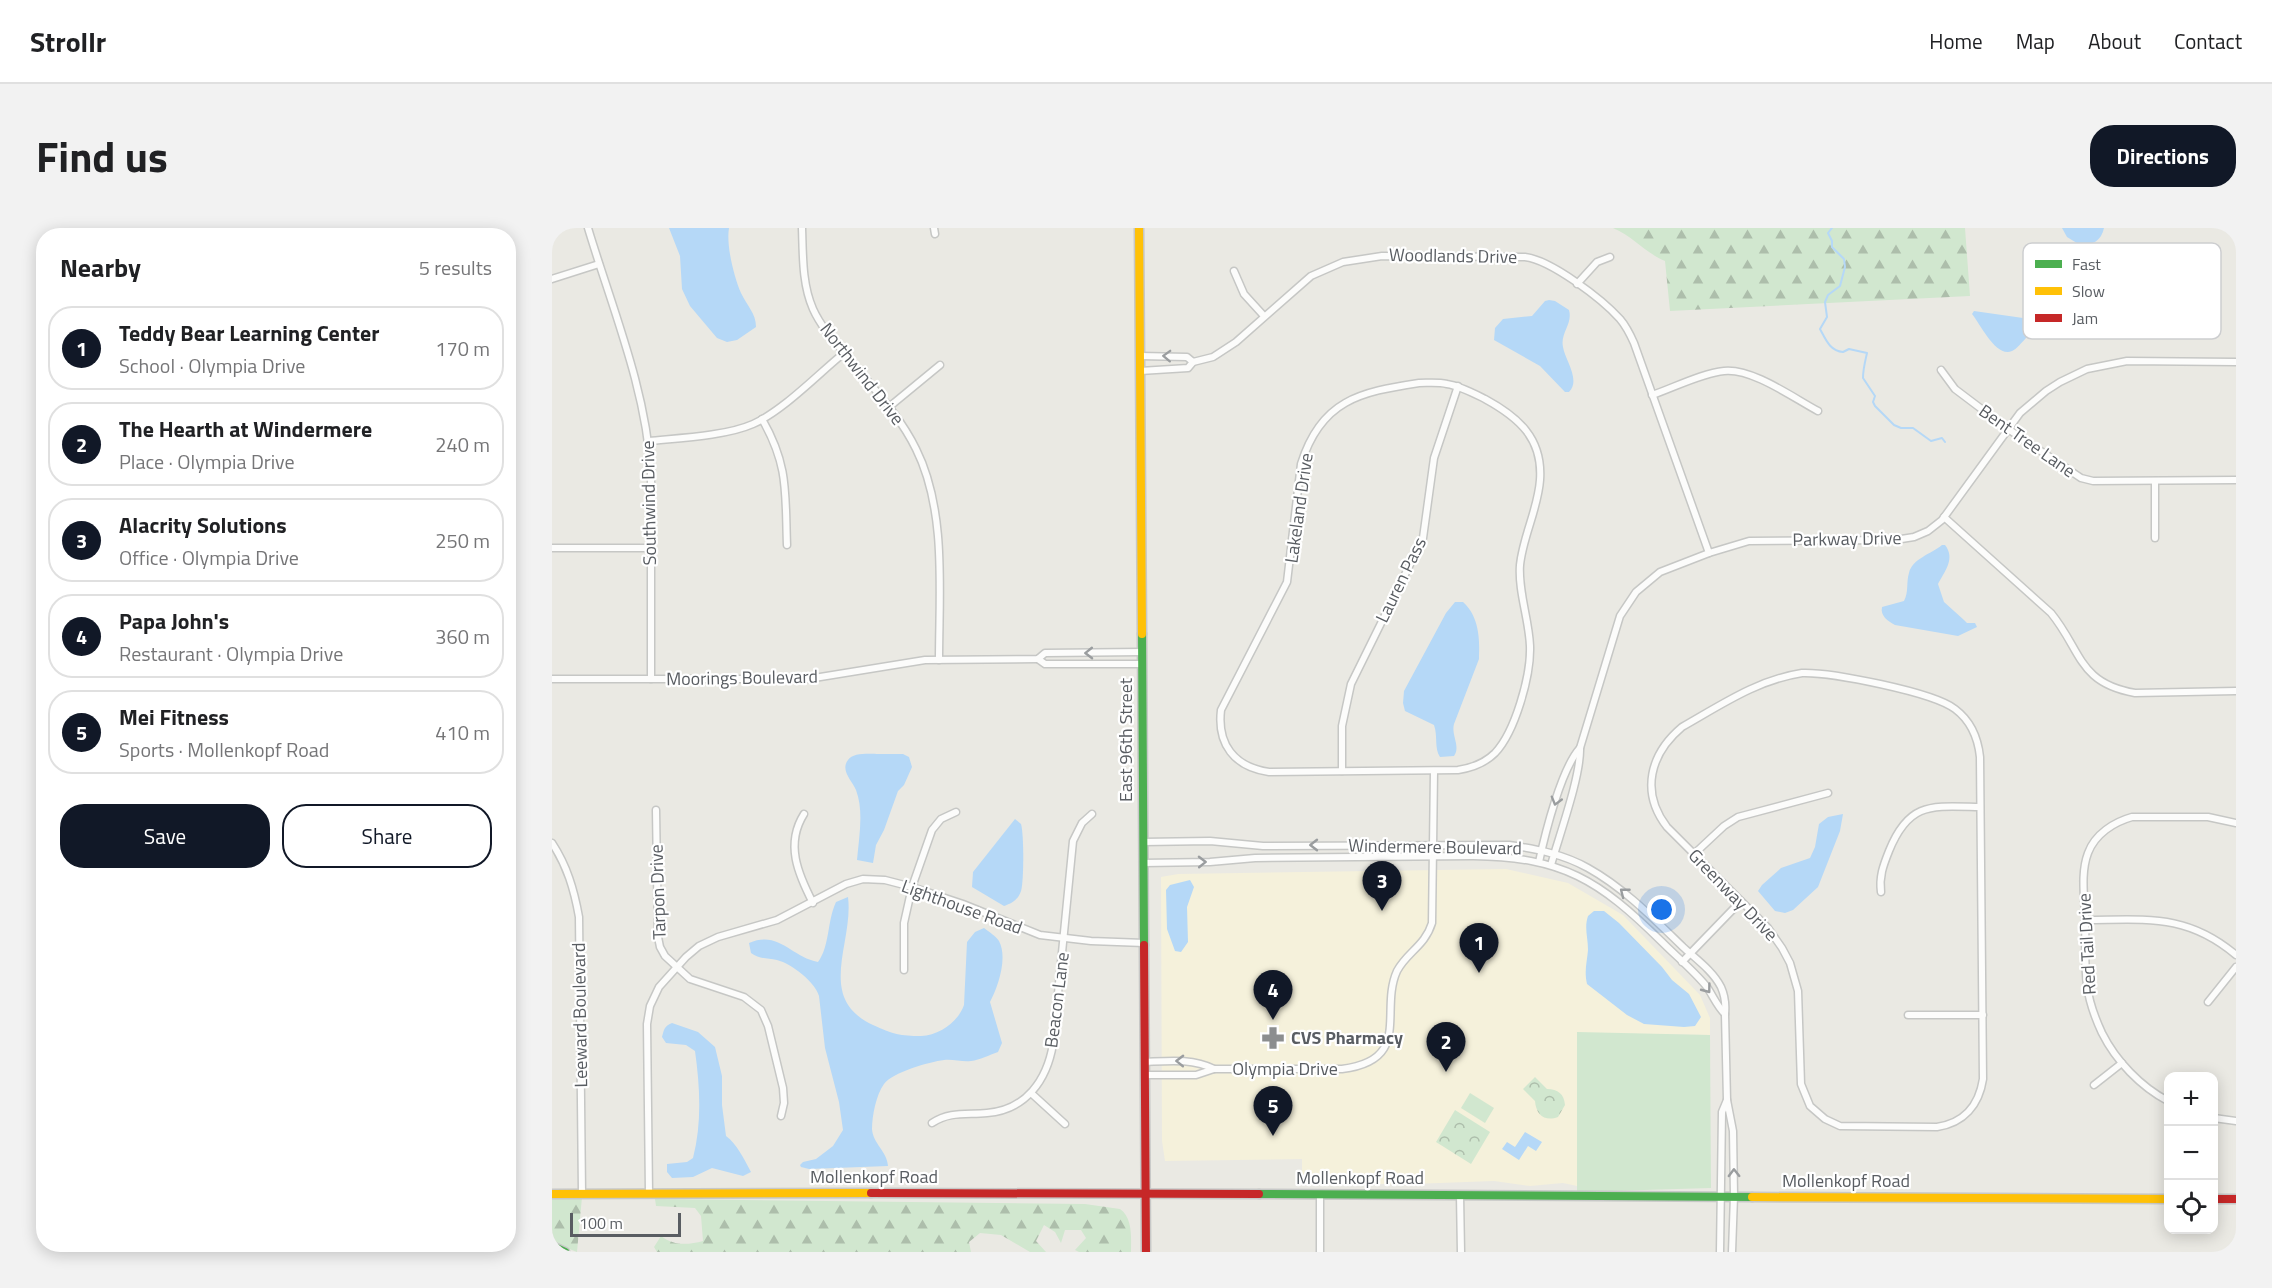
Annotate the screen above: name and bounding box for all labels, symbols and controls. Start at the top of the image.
text: Strollr [30,20,106,63]
text: Home [1929,25,1983,57]
text: Map [2016,25,2055,57]
text: About [2088,25,2141,57]
text: Contact [2174,25,2242,57]
text: Find us [36,124,168,188]
button: Directions [2090,125,2236,187]
street label: Woodlands Drive [1389,241,1517,270]
legend [2023,243,2221,339]
text: Nearby [60,248,141,287]
text: 5 results [419,252,492,283]
text: Fast [2072,252,2101,276]
text: Slow [2072,279,2105,303]
text: Jam [2072,306,2098,330]
text: Teddy Bear Learning Center [119,316,379,350]
street label: Northwind Drive [814,317,911,431]
text: 1 [76,333,87,364]
text: 170 m [435,333,490,364]
text: School · Olympia Drive [119,350,305,381]
one-way arrow [1163,350,1172,363]
street label: Bent Tree Lane [1973,397,2081,484]
text: The Hearth at Windermere [119,412,372,446]
text: 2 [76,429,87,460]
text: 240 m [435,429,490,460]
street label: Southwind Drive [634,440,663,566]
text: Place · Olympia Drive [119,446,295,477]
street label: Lakeland Drive [1277,451,1320,565]
text: Alacrity Solutions [119,508,287,542]
street label: Parkway Drive [1792,524,1902,553]
text: 3 [76,525,87,556]
text: 250 m [435,525,490,556]
street label: Lauren Pass [1368,532,1433,627]
text: Office · Olympia Drive [119,542,299,573]
text: Papa John's [119,604,229,638]
text: 4 [76,621,87,652]
text: 360 m [435,621,490,652]
text: Restaurant · Olympia Drive [119,638,343,669]
one-way arrow [1084,647,1093,659]
street label: Moorings Boulevard [666,663,818,692]
street label: East 96th Street [1112,677,1139,802]
text: Mei Fitness [119,700,229,734]
text: 5 [76,717,87,748]
text: 410 m [435,717,490,748]
text: Sports · Mollenkopf Road [119,734,329,765]
one-way arrow [1551,795,1563,806]
button: Save [60,804,270,868]
button: Share [282,804,492,868]
street label: Windermere Boulevard [1348,831,1522,862]
one-way arrow [1310,839,1319,851]
street label: Greenway Drive [1682,842,1785,947]
street label: Tarpon Drive [642,844,673,940]
one-way arrow [1197,856,1206,868]
pin: 3 [1362,862,1402,911]
street label: Lighthouse Road [898,872,1026,941]
one-way arrow [1620,889,1631,900]
street label: Red Tail Drive [2070,892,2103,996]
your location [1647,895,1676,924]
pin: 1 [1460,924,1498,973]
street label: Leeward Boulevard [565,942,594,1088]
street label: Beacon Lane [1037,950,1076,1049]
pin: 4 [1254,970,1292,1020]
one-way arrow [1700,982,1711,993]
pin: 2 [1426,1022,1466,1072]
place label: CVS Pharmacy [1291,1024,1403,1051]
pharmacy icon: CVS Pharmacy [1260,1025,1286,1051]
one-way arrow [1175,1055,1184,1067]
street label: Olympia Drive [1232,1055,1338,1082]
map controls [2164,1072,2218,1234]
button: + [2164,1072,2218,1126]
pin: 5 [1254,1086,1292,1136]
button: − [2164,1126,2218,1180]
street label: Mollenkopf Road [810,1163,938,1190]
street label: Mollenkopf Road [1296,1164,1424,1191]
street label: Mollenkopf Road [1782,1167,1910,1194]
one-way arrow [1728,1168,1740,1177]
button: locate [2164,1180,2218,1234]
scale bar [570,1210,681,1238]
text: 100 m [579,1211,623,1235]

